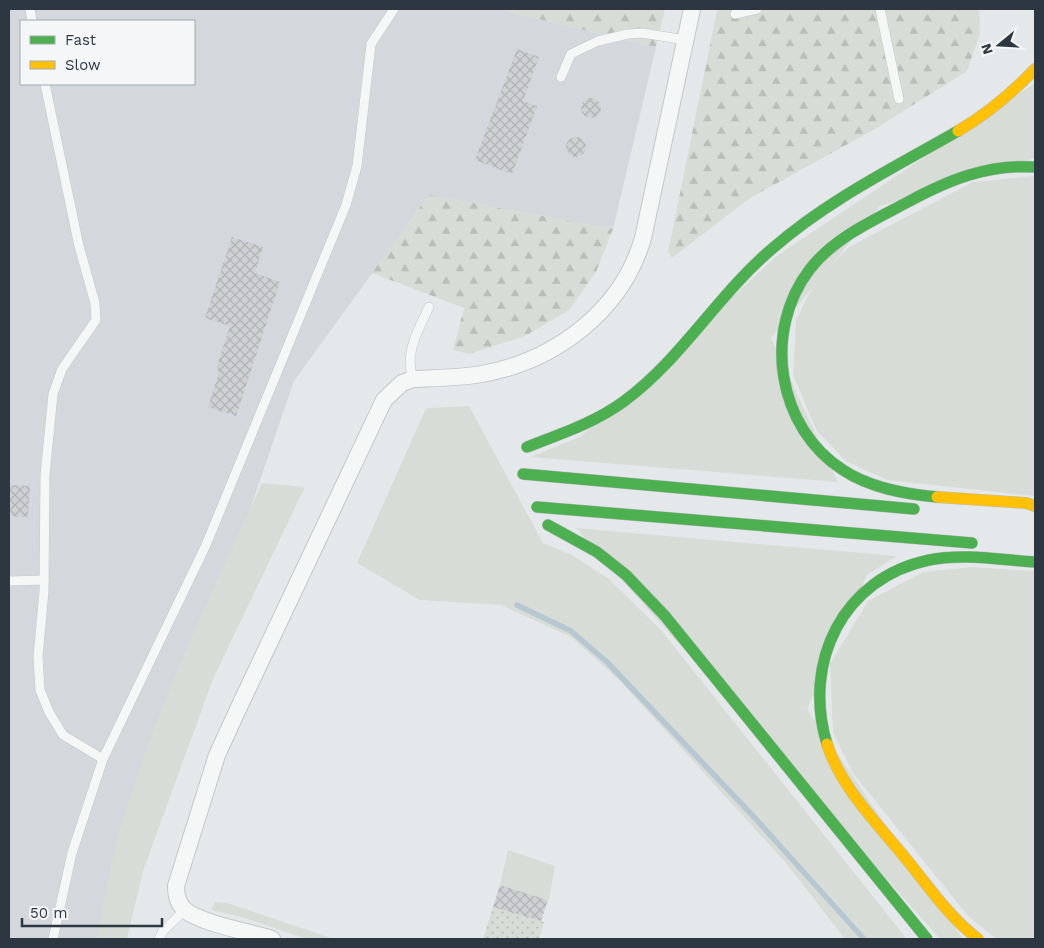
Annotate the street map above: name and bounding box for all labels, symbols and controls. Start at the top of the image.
legend [20,20,195,85]
north arrow [974,20,1024,70]
text: Fast [65,31,97,49]
text: N [977,42,996,56]
text: Slow [65,56,101,74]
scale bar [22,896,162,928]
text: 50 m [30,904,67,922]

